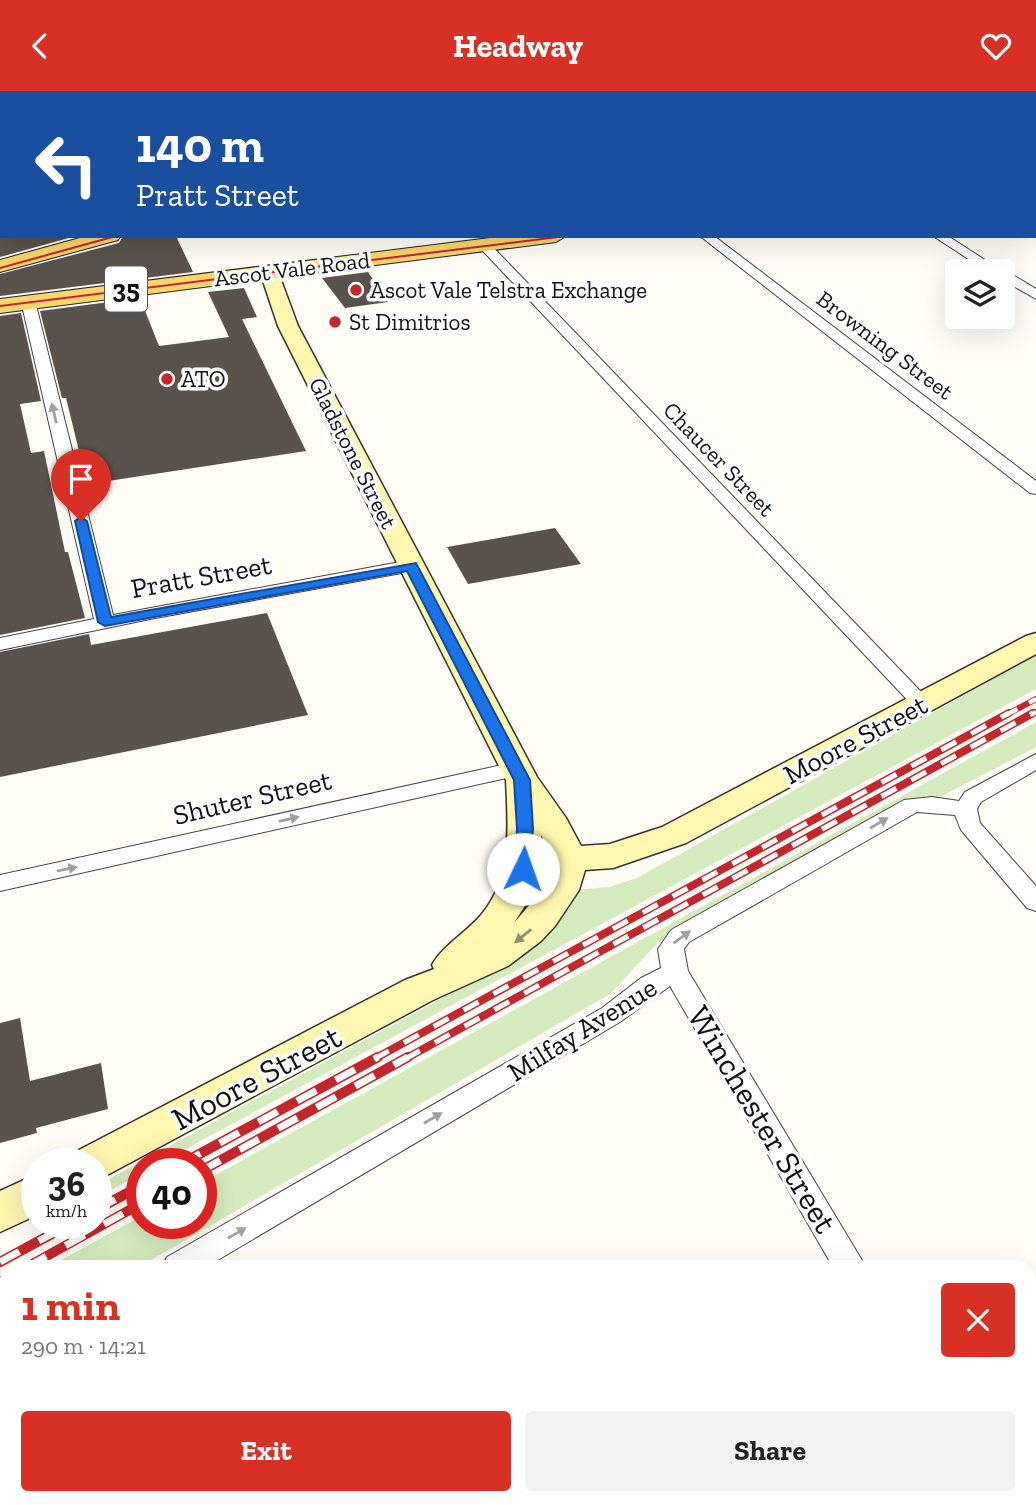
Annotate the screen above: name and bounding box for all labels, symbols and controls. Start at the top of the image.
icon: back [21,27,59,65]
text: Headway [453,27,583,65]
icon: heart [977,27,1015,65]
text: 140 m [136,116,264,175]
icon: left [21,119,112,210]
text: Pratt Street [136,176,299,214]
street label: Ascot Vale Road [213,246,372,292]
map controls [945,259,1015,329]
button: layers [945,259,1015,329]
road number: 35 [105,267,147,311]
place label: Ascot Vale Telstra Exchange [370,276,647,304]
marker: Ascot Vale Telstra Exchange [348,282,364,298]
street label: Browning Street [811,284,959,406]
place label: St Dimitrios [349,308,470,336]
marker: St Dimitrios [327,314,343,330]
place label: ATO [181,365,226,393]
marker: ATO [159,371,175,387]
street label: Gladstone Street [303,373,403,534]
street label: Chaucer Street [657,396,781,522]
one-way arrow [49,402,60,424]
pin [51,449,111,521]
icon: arrive [62,460,100,498]
street label: Pratt Street [128,548,275,605]
street label: Moore Street [778,688,933,791]
street label: Shuter Street [170,763,335,832]
one-way arrow [278,814,300,825]
one-way arrow [870,817,889,829]
position arrow [486,832,560,906]
one-way arrow [56,863,78,874]
one-way arrow [514,928,532,944]
one-way arrow [673,930,691,944]
street label: Milfay Avenue [502,970,663,1088]
street label: Winchester Street [680,999,846,1240]
street label: Moore Street [165,1016,348,1138]
one-way arrow [424,1112,443,1124]
speed limit sign: 40 [126,1148,217,1239]
text: 36 [48,1163,85,1205]
text: km/h [46,1200,87,1222]
one-way arrow [227,1226,246,1239]
text: 1 min [21,1280,120,1331]
button: close [941,1283,1015,1357]
text: 290 m · 14:21 [21,1332,146,1360]
button: Exit [21,1411,511,1491]
button: Share [525,1411,1015,1491]

